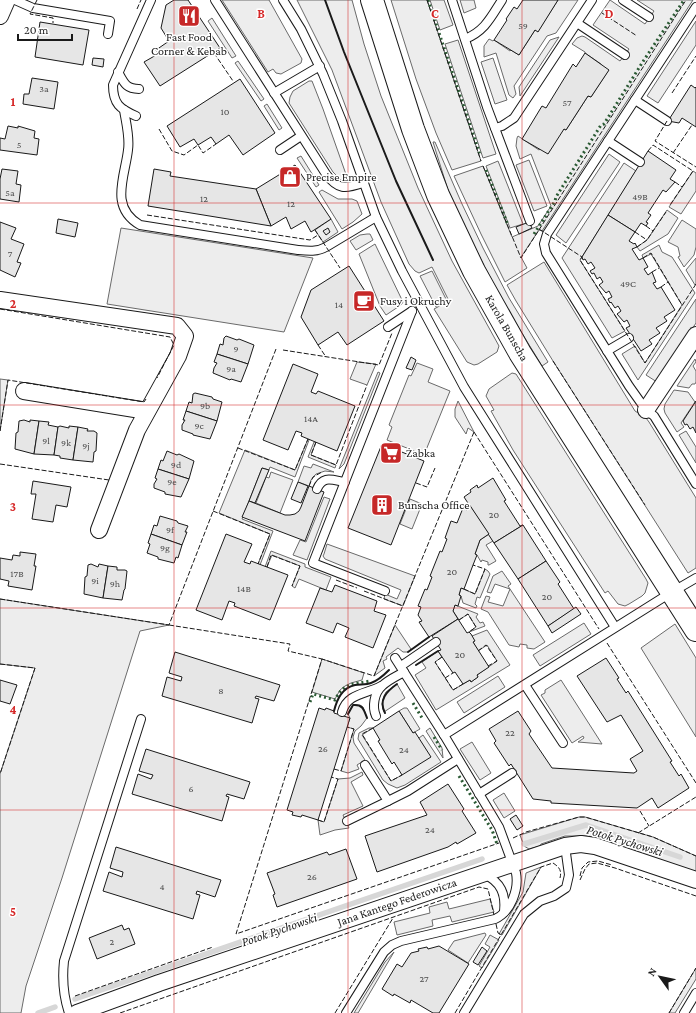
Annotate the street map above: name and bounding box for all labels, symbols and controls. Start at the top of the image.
restaurant icon: Fast Food Corner & Kebab [176,3,202,29]
text: B [257,6,265,21]
text: C [431,6,439,21]
text: D [605,6,614,21]
scale bar [18,16,72,42]
house number: 59 [518,20,528,31]
text: 20 m [24,23,49,37]
place label: Fast Food Corner & Kebab [151,30,227,58]
house number: 3a [39,83,49,94]
text: 1 [11,94,16,109]
house number: 57 [562,97,572,108]
house number: 10 [221,106,230,117]
house number: 5 [17,139,22,150]
shop icon: Precise Empire [277,164,303,190]
place label: Precise Empire [306,170,377,184]
house number: 5a [5,187,15,198]
house number: 49B [632,191,648,202]
house number: 12 [200,193,208,204]
house number: 12 [287,198,295,209]
house number: 7 [8,248,13,259]
house number: 49C [620,278,636,289]
cafe icon: Fusy i Okruchy [351,288,377,314]
street label: Karola Bunscha [482,292,532,364]
place label: Fusy i Okruchy [380,294,452,308]
text: 2 [10,296,17,311]
house number: 14 [335,299,343,310]
house number: 9 [233,343,239,354]
house number: 9a [226,363,236,374]
house number: 9b [200,400,210,411]
house number: 14A [304,413,318,424]
house number: 9c [194,420,204,431]
house number: 9l [42,435,50,446]
house number: 9k [61,437,71,448]
house number: 9j [82,440,90,452]
supermarket icon: Żabka [378,440,404,466]
place label: Żabka [406,446,436,460]
house number: 9d [171,459,182,470]
house number: 9e [167,476,177,487]
building icon: Bunscha Office [369,492,395,518]
place label: Bunscha Office [398,498,469,512]
text: 3 [10,499,16,514]
house number: 20 [489,509,500,520]
house number: 9f [166,524,175,535]
house number: 9g [160,542,170,553]
house number: 20 [447,566,458,577]
house number: 17B [10,568,24,579]
house number: 9i [91,575,99,586]
house number: 9h [110,578,121,589]
house number: 14B [237,583,251,594]
house number: 20 [542,591,553,602]
house number: 20 [455,649,466,660]
house number: 8 [218,685,224,696]
text: 4 [9,702,17,717]
house number: 22 [505,727,515,738]
house number: 26 [318,743,328,754]
house number: 24 [399,744,409,755]
house number: 6 [188,783,194,794]
water label: Potok Pychowski [585,822,665,859]
house number: 24 [425,824,435,835]
house number: 26 [307,871,317,882]
street label: Jana Kantego Federowicza [335,875,459,929]
house number: 4 [159,881,165,892]
text: 5 [10,904,16,919]
water label: Potok Pychowski [239,909,319,949]
house number: 2 [110,936,115,947]
north arrow [640,957,680,997]
text: N [645,965,659,978]
house number: 27 [419,973,429,984]

